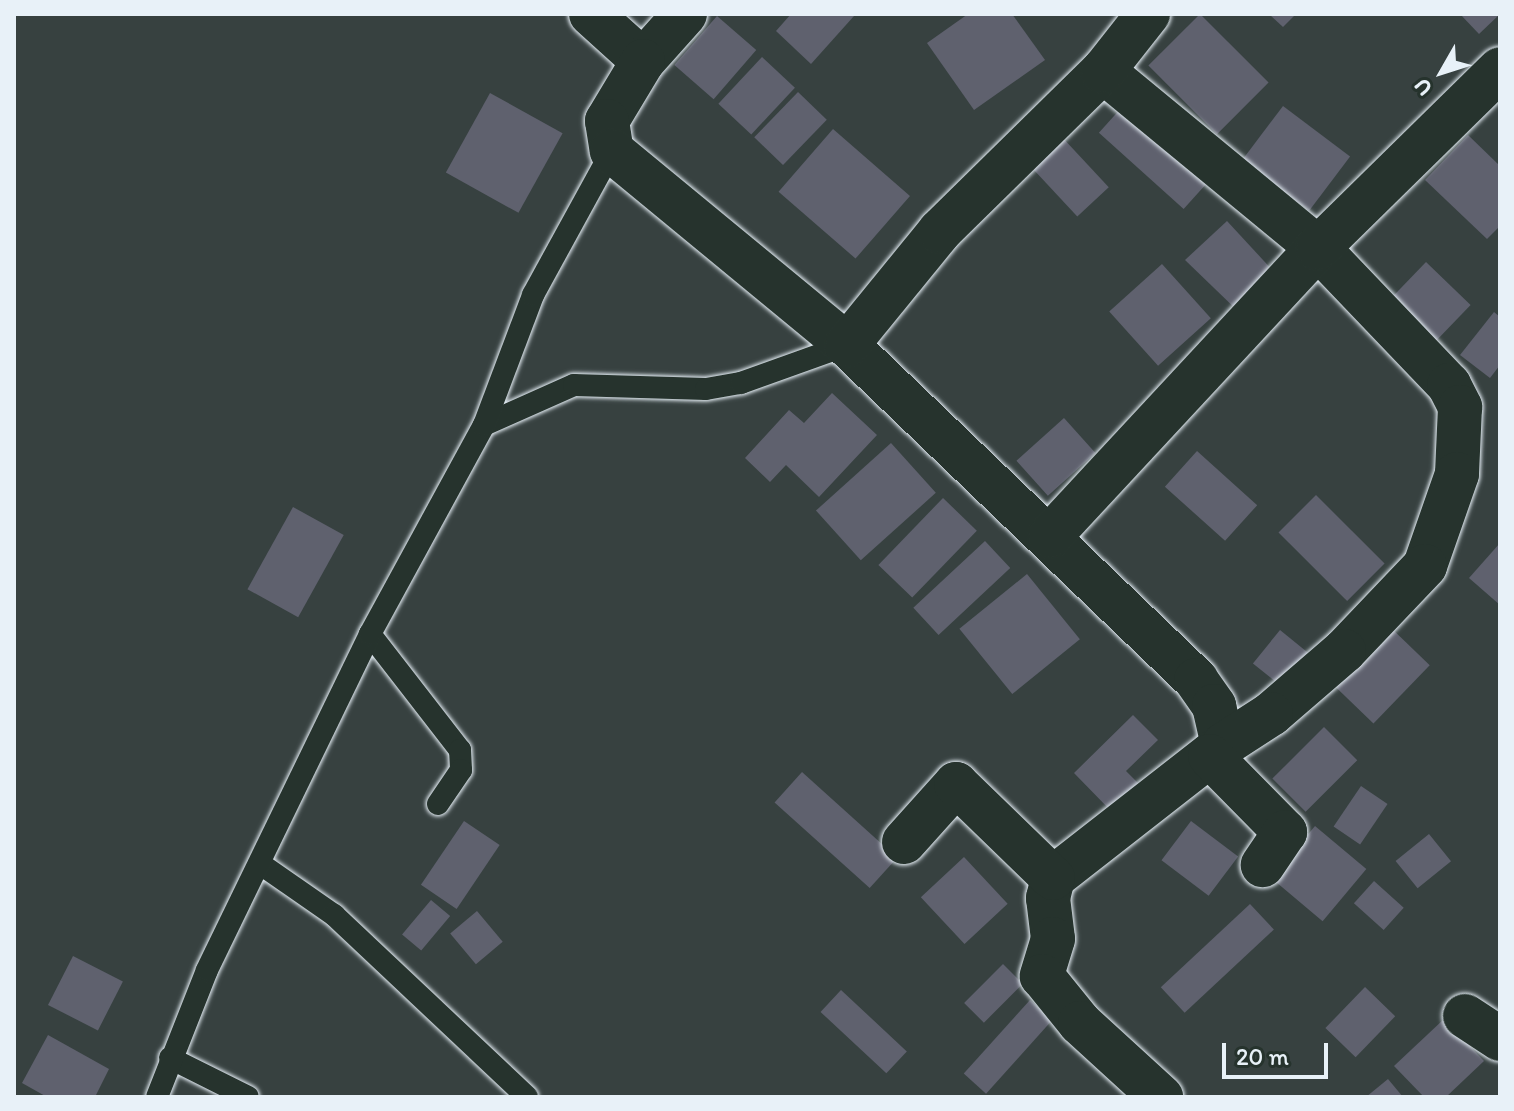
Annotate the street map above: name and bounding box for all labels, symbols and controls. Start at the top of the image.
north arrow [1402,32,1482,112]
text: U [1408,73,1438,102]
scale bar [1226,1027,1332,1077]
text: 20 m [1236,1042,1289,1071]

